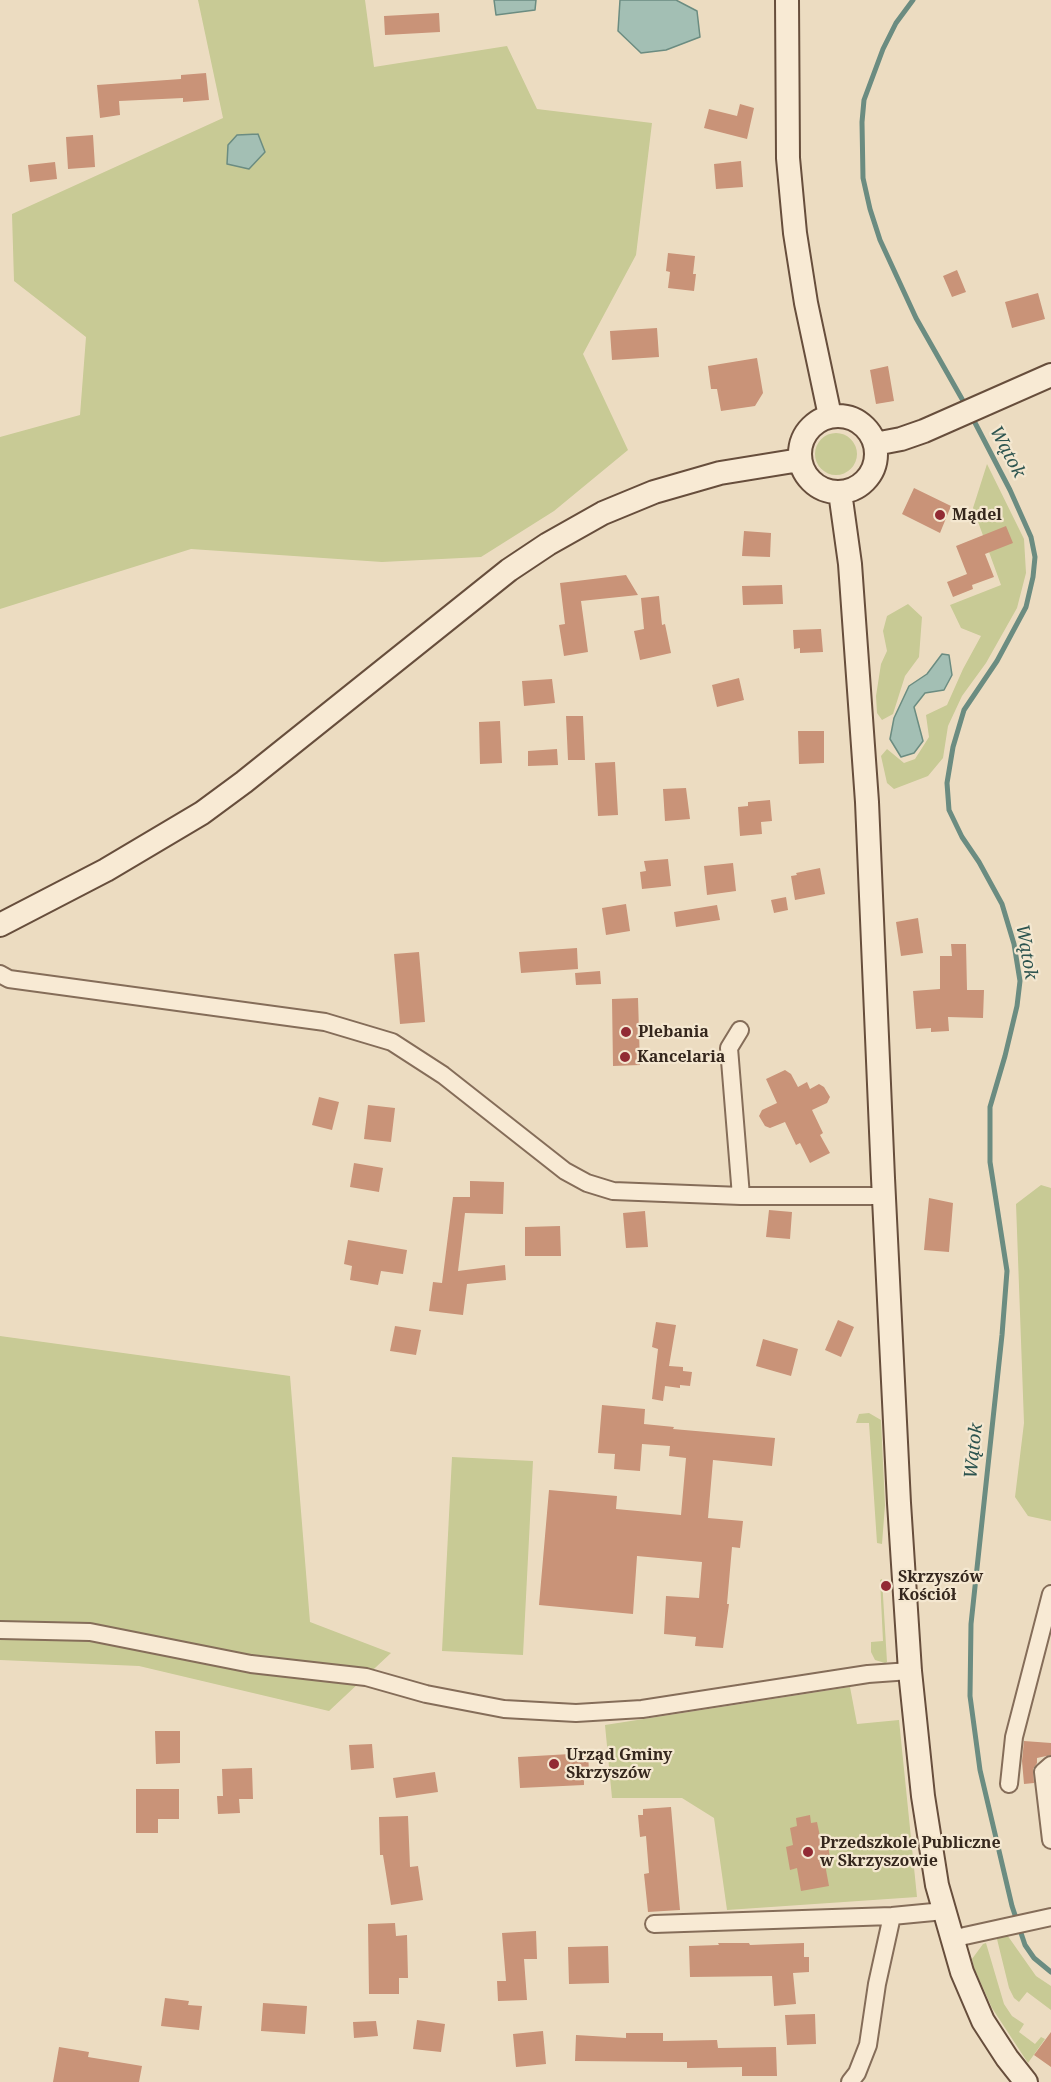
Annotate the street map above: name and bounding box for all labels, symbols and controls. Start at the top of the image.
water label: Wątok [984,422,1030,482]
place label: Mądel [952,505,1002,525]
marker: Mądel [933,508,947,522]
water label: Wątok [1011,923,1041,981]
place label: Plebania [638,1022,709,1042]
marker: Plebania [619,1025,633,1039]
place label: Kancelaria [637,1047,725,1067]
marker: Kancelaria [618,1050,632,1064]
water label: Wątok [960,1422,988,1480]
place label: Skrzyszów Kościół [898,1567,983,1605]
marker: Skrzyszów Kościół [879,1579,893,1593]
place label: Urząd Gminy Skrzyszów [566,1745,672,1783]
marker: Urząd Gminy Skrzyszów [547,1757,561,1771]
place label: Przedszkole Publiczne w Skrzyszowie [820,1833,1001,1871]
marker: Przedszkole Publiczne w Skrzyszowie [801,1845,815,1859]

